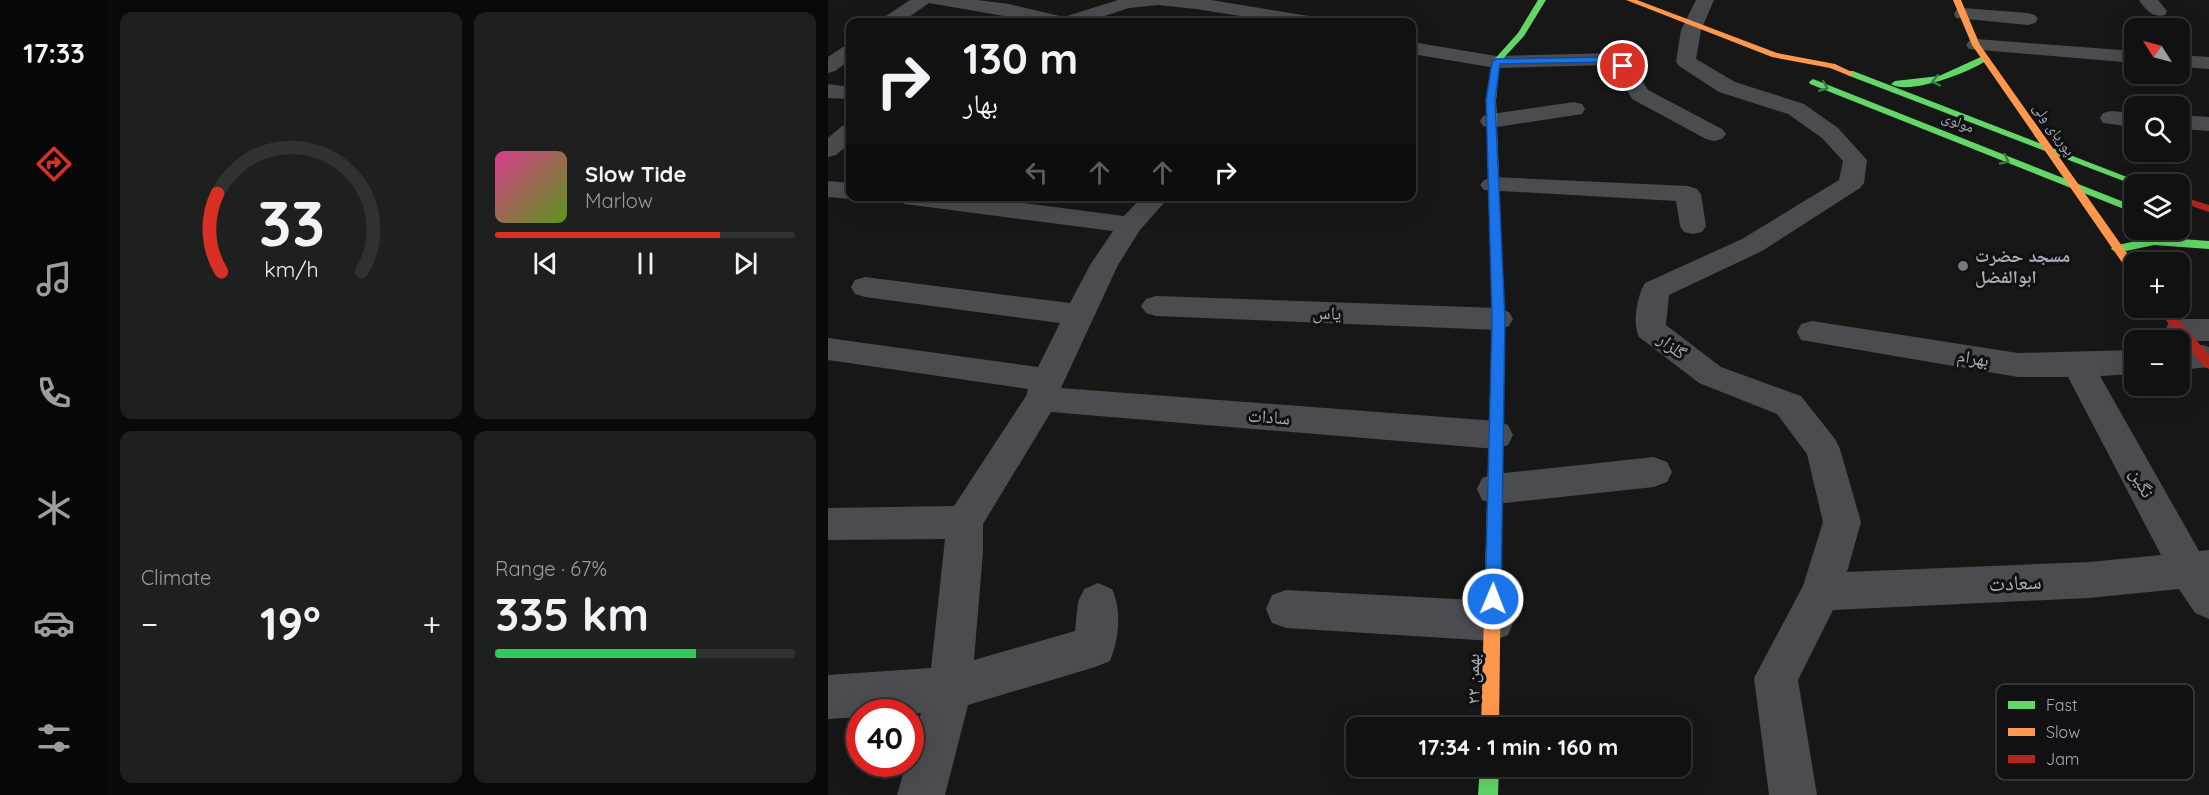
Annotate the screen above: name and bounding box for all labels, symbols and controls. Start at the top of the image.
north arrow [2124,18,2190,84]
map controls [2124,18,2190,396]
text: 130 m [963,32,1078,85]
text: 17:33 [23,36,85,70]
pin [1597,40,1648,91]
icon: right [864,42,942,120]
icon: arrive [1606,49,1639,82]
one-way arrow [1931,74,1941,87]
one-way arrow [1817,80,1828,92]
text: بهار [963,86,998,120]
button: search [2124,96,2190,162]
street label: پوریای ولی [2028,98,2080,160]
street label: مولوی [1939,106,1977,138]
icon: directions [33,143,75,185]
one-way arrow [1998,152,2009,164]
icon: left [1020,156,1053,189]
icon: ahead [1083,156,1116,189]
icon: ahead [1146,156,1179,189]
icon: right [1209,156,1242,189]
text: Slow Tide [585,160,686,188]
button: layers [2124,174,2190,240]
text: 33 [257,185,325,263]
text: Marlow [585,188,653,213]
place label: مسجد حضرت ابوالفضل [1975,244,2070,288]
icon: previous [529,247,562,280]
icon: pause [629,247,662,280]
icon: next [729,247,762,280]
button: + [2124,252,2190,318]
text: km/h [264,257,318,283]
icon: music [33,258,75,300]
marker: مسجد حضرت ابوالفضل [1956,259,1970,273]
street label: یاس [1312,301,1342,324]
street label: گلزار [1652,327,1692,364]
button: − [2124,330,2190,396]
street label: بهرام [1955,344,1991,372]
icon: phone [33,372,75,414]
street label: سادات [1247,404,1291,429]
street label: نگین [2125,464,2160,502]
icon: climate [33,487,75,529]
text: Range · 67% [495,556,607,581]
text: Climate [141,565,211,590]
position arrow [1461,567,1525,631]
street label: سعادت [1988,568,2042,596]
text: 335 km [495,586,649,642]
text: 19° [260,595,321,651]
icon: car [33,602,75,644]
text: − [141,603,158,644]
text: + [422,603,441,644]
street label: ۲۲ بهمن [1461,654,1484,704]
legend [1996,684,2194,780]
text: Fast [2046,695,2077,715]
speed limit sign: 40 [846,699,924,777]
icon: filters [33,717,75,759]
text: Slow [2046,722,2080,742]
text: 17:34 · 1 min · 160 m [1419,733,1618,761]
text: Jam [2046,749,2079,769]

